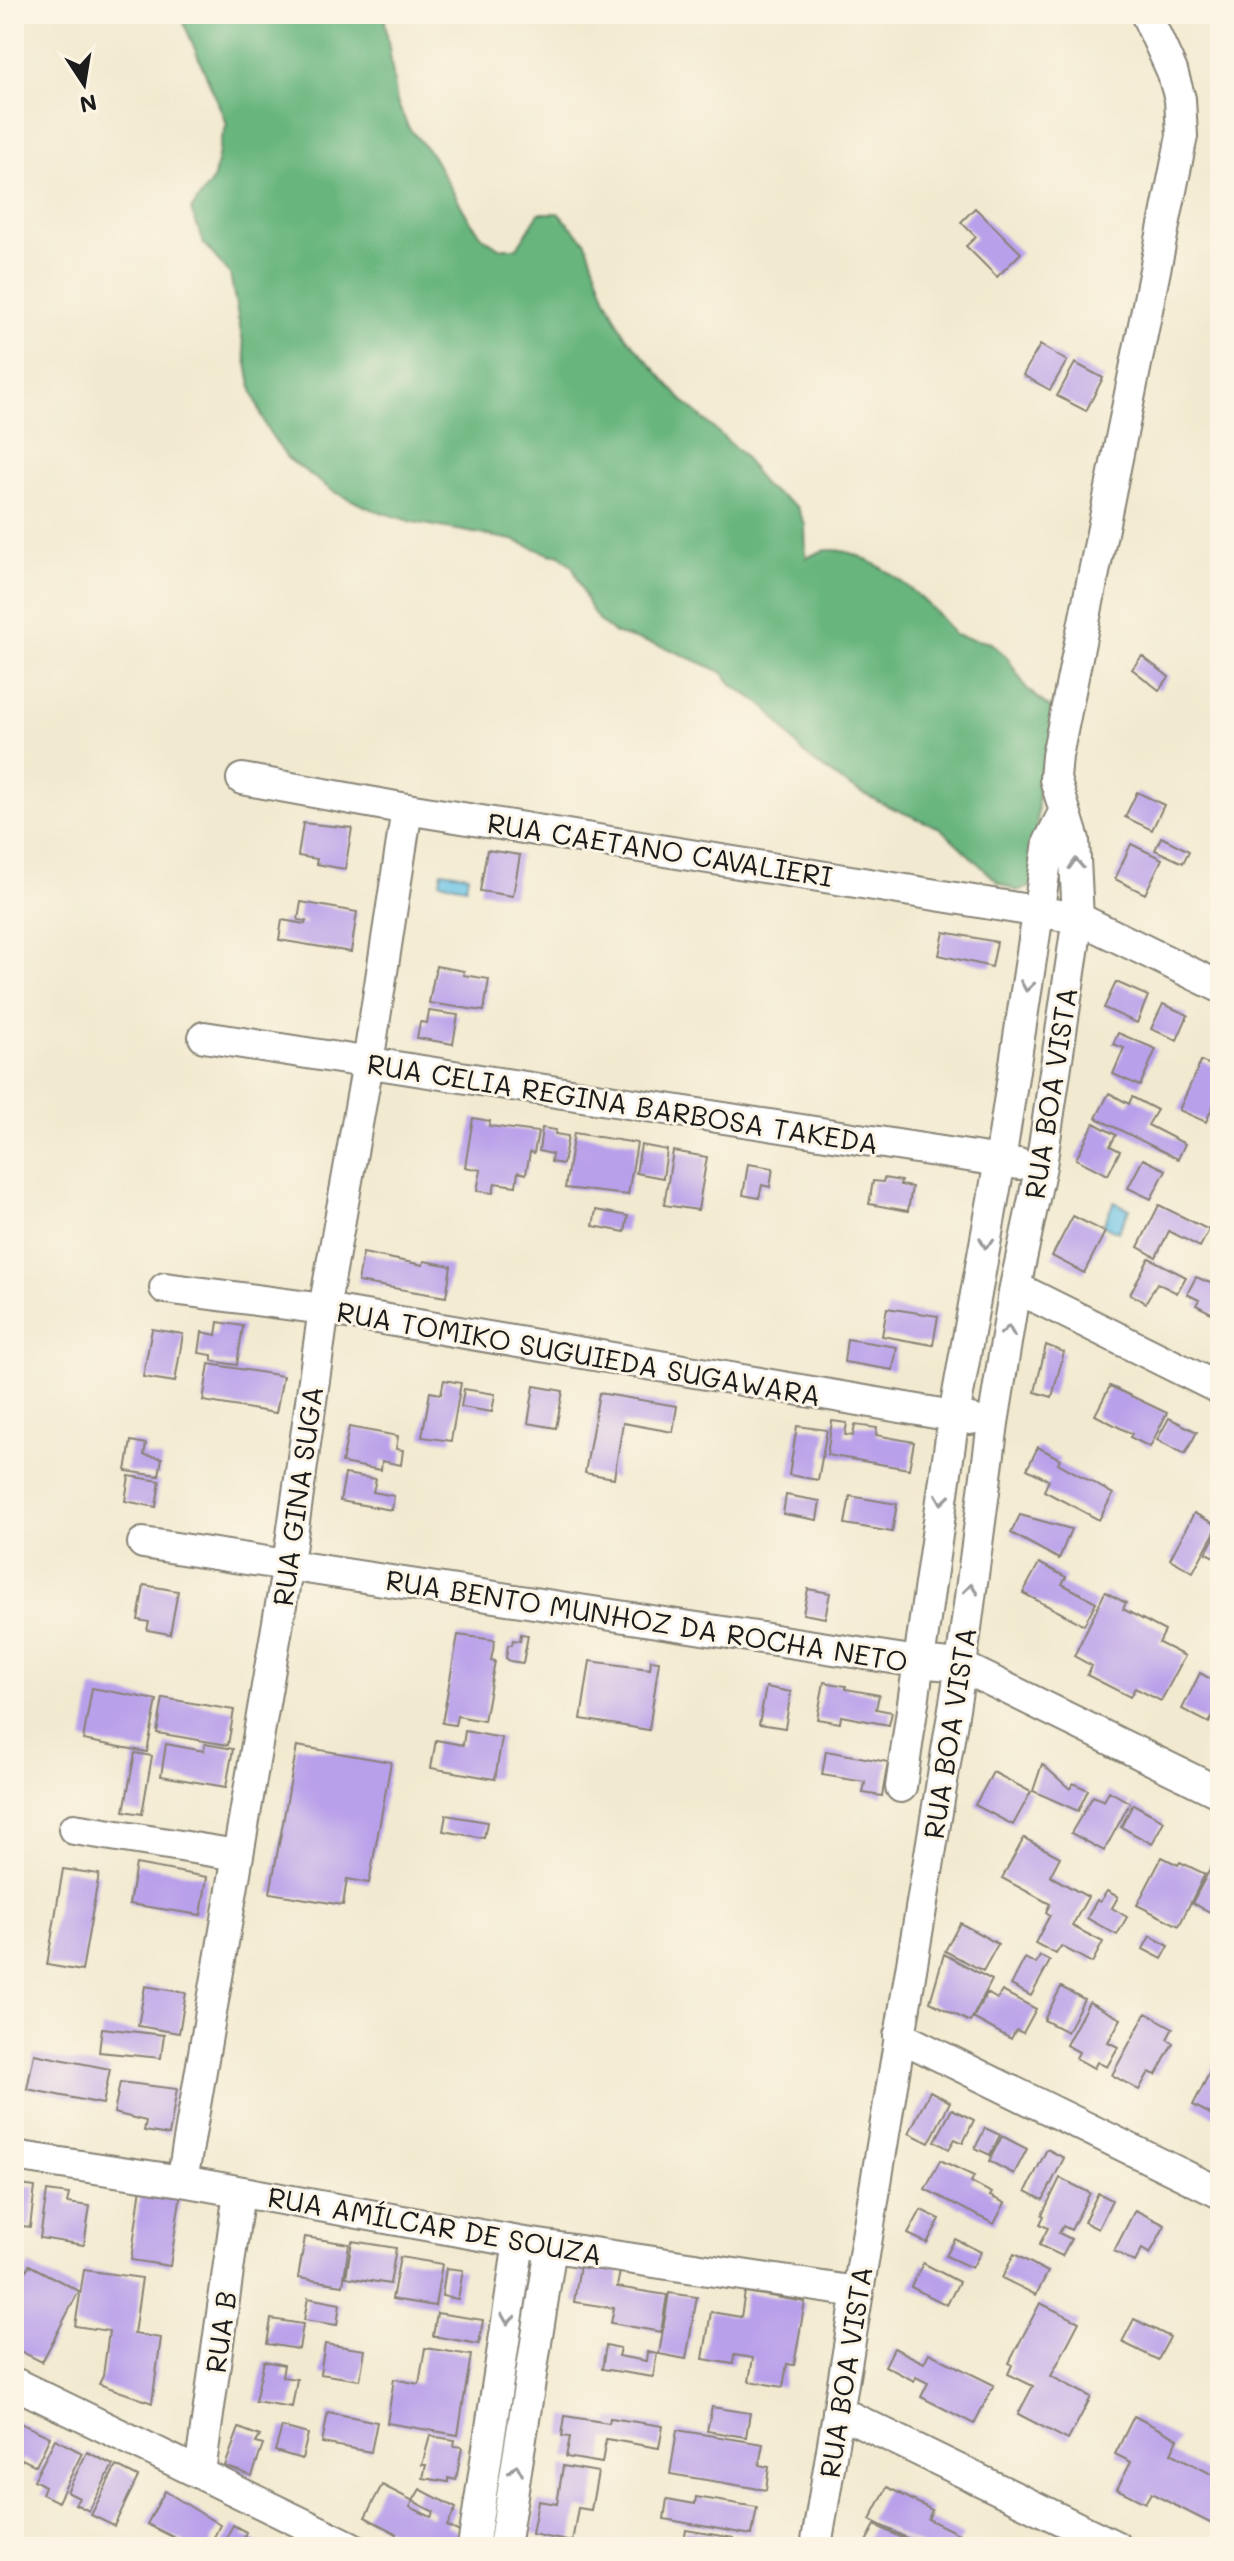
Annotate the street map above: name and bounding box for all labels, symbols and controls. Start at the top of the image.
north arrow [44,44,124,124]
text: N [77,88,99,120]
street label: RUA CAETANO CAVALIERI [485,804,835,894]
one-way arrow [1067,857,1084,870]
one-way arrow [1019,979,1036,993]
street label: RUA BOA VISTA [1015,985,1085,1201]
street label: RUA CELIA REGINA BARBOSA TAKEDA [365,1045,881,1161]
one-way arrow [978,1236,995,1250]
street label: RUA TOMIKO SUGUIEDA SUGAWARA [334,1293,824,1413]
one-way arrow [999,1324,1016,1338]
street label: RUA GINA SUGA [264,1384,330,1608]
one-way arrow [934,1492,951,1506]
street label: RUA BENTO MUNHOZ DA ROCHA NETO [384,1561,910,1679]
one-way arrow [963,1582,980,1595]
street label: RUA BOA VISTA [914,1625,984,1841]
street label: RUA AMÍLCAR DE SOUZA [265,2178,605,2272]
street label: RUA BOA VISTA [810,2264,880,2480]
street label: RUA B [196,2289,244,2375]
one-way arrow [500,2312,517,2326]
one-way arrow [506,2463,523,2477]

